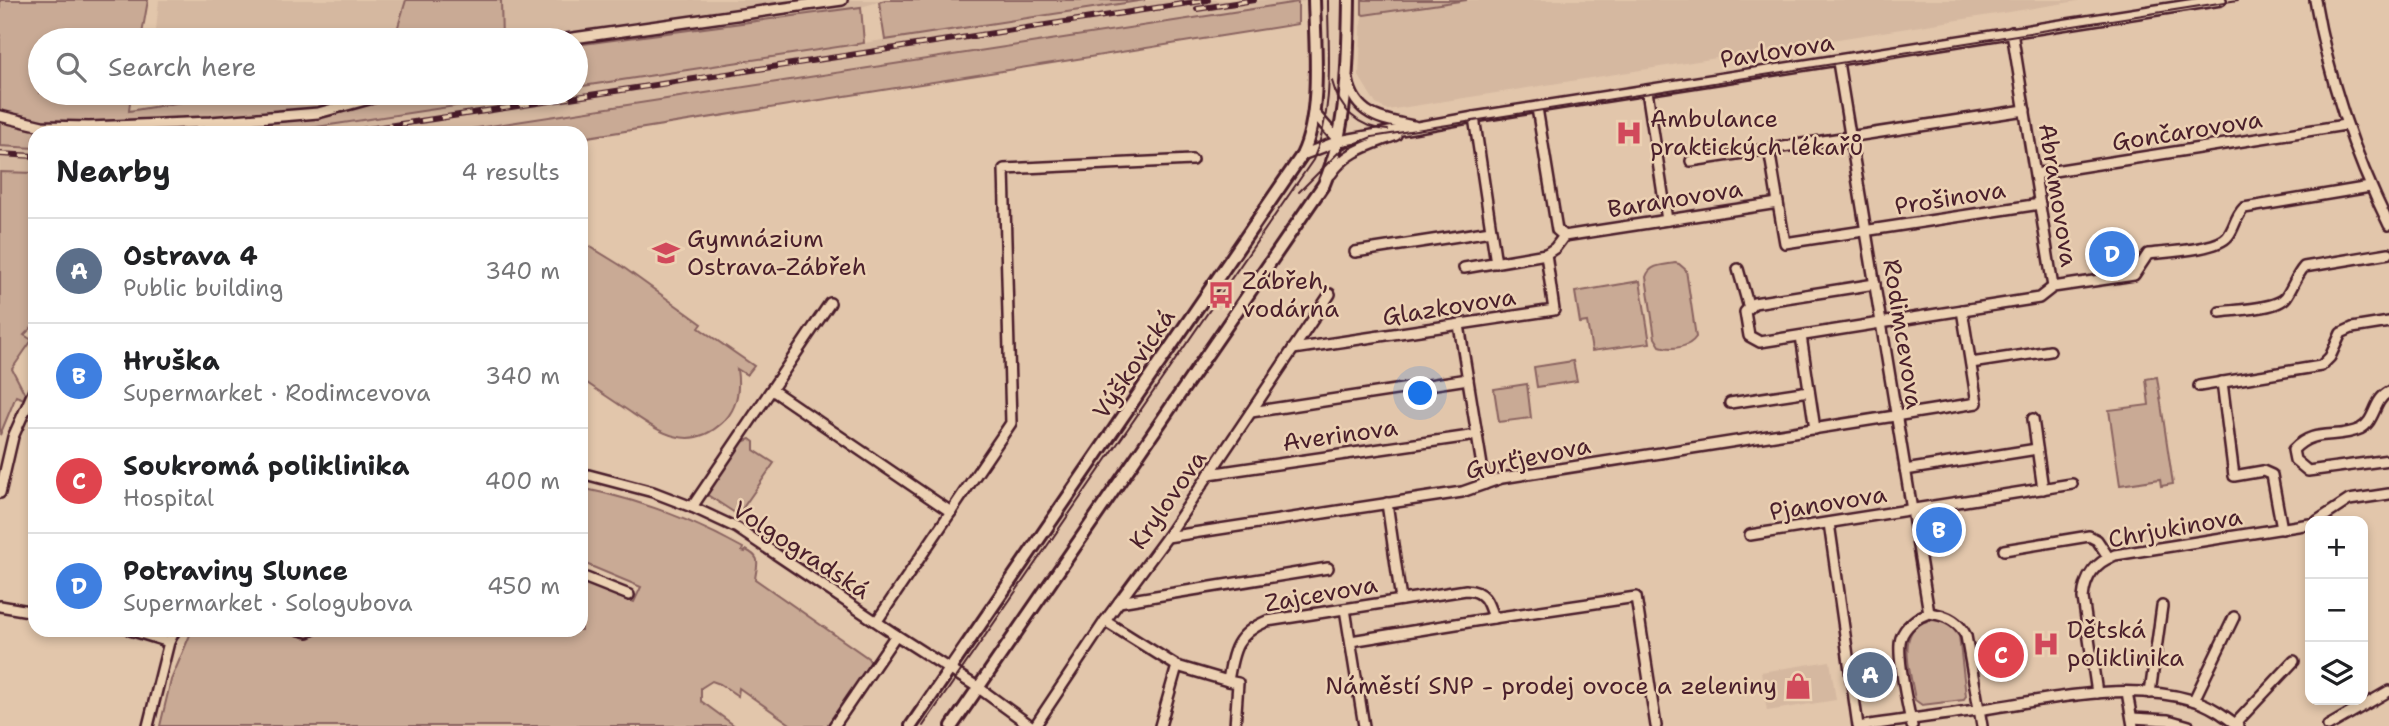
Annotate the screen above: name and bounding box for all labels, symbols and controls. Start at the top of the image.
street label: Pavlovova [1718,26,1836,76]
search box [28,28,588,105]
icon: search [52,48,90,86]
text: Search here [108,49,257,84]
place label: Ambulance praktických lékařů [1650,103,1863,163]
street label: Gončarovova [2109,103,2265,159]
hospital icon: Ambulance praktických lékařů [1614,118,1644,148]
street label: Abramovova [2031,121,2085,269]
text: Nearby [56,151,171,192]
text: 4 results [461,157,560,187]
street label: Baranovova [1605,173,1745,225]
street label: Prošinova [1892,173,2008,223]
place label: Gymnázium Ostrava-Zábřeh [687,223,867,283]
pin: D [2089,228,2135,280]
text: Ostrava 4 [123,238,258,273]
school or university icon: Gymnázium Ostrava-Zábřeh [651,238,681,268]
text: A [70,256,88,286]
text: 340 m [485,256,560,286]
street label: Rodimcevova [1875,257,1931,411]
place label: Zábřeh, vodárna [1242,265,1339,325]
text: Public building [123,273,283,303]
bus stop icon: Zábřeh, vodárna [1206,280,1236,310]
street label: Glazkovova [1380,281,1518,333]
street label: Výškovická [1085,303,1183,425]
text: Hruška [123,343,220,378]
text: B [72,361,86,391]
text: 340 m [485,361,560,391]
your location [1403,376,1437,410]
text: Supermarket · Rodimcevova [123,378,430,408]
street label: Averinova [1280,411,1400,459]
street label: Gurťjevova [1462,429,1594,487]
street label: Krylovova [1122,444,1214,556]
text: Soukromá poliklinika [123,448,410,483]
text: C [72,466,86,496]
text: 400 m [484,466,560,496]
street label: Pjanovova [1767,478,1889,528]
text: Hospital [123,483,214,513]
street label: Volgogradská [726,494,876,607]
street label: Chrjukinova [2106,500,2245,556]
pin: B [1916,504,1962,556]
map controls [2305,516,2368,705]
button: + [2305,516,2368,579]
text: Potraviny Slunce [123,553,348,588]
street label: Zajcevova [1262,568,1380,620]
text: D [71,571,87,601]
text: 450 m [487,571,560,601]
button: − [2305,579,2368,642]
text: Supermarket · Sologubova [123,588,413,618]
place label: Dětská poliklinika [2067,614,2184,674]
pin: C [1978,629,2024,681]
hospital icon: Dětská poliklinika [2031,629,2061,659]
button: layers [2305,642,2368,705]
pin: A [1847,649,1893,701]
place label: Náměstí SNP - prodej ovoce a zeleniny [1325,670,1777,702]
shop icon: Náměstí SNP - prodej ovoce a zeleniny [1783,671,1813,701]

